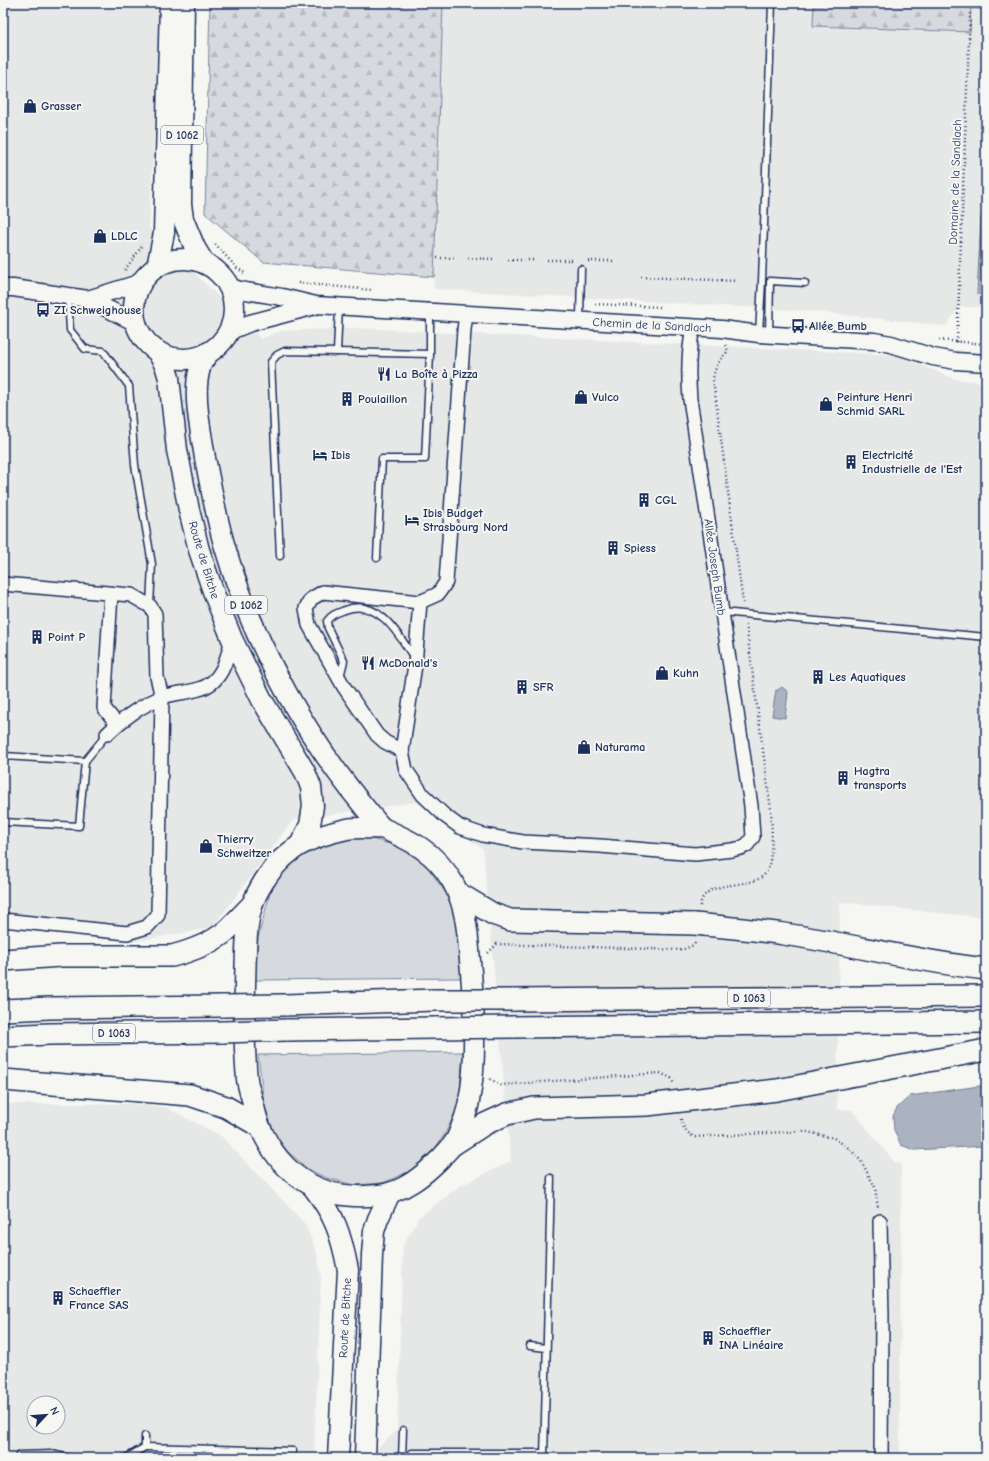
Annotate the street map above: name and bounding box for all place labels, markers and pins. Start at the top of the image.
shop icon: Grasser [22,98,38,114]
place label: Grasser [41,99,81,113]
shop icon: LDLC [92,228,108,244]
place label: LDLC [111,229,138,243]
bus stop icon: ZI Schweighouse [35,302,51,318]
place label: ZI Schweighouse [54,303,141,317]
bus stop icon: Allée Bumb [790,318,806,334]
place label: Allée Bumb [809,319,867,333]
restaurant icon: La Boîte à Pizza [376,366,392,382]
place label: La Boîte à Pizza [395,367,478,381]
shop icon: Vulco [573,389,589,405]
place label: Vulco [592,390,619,404]
place label: Peinture Henri Schmid SARL [837,390,913,418]
building icon: Poulaillon [339,391,355,407]
place label: Poulaillon [358,392,407,406]
shop icon: Peinture Henri Schmid SARL [818,396,834,412]
hotel icon: Ibis [312,447,328,463]
place label: Ibis [331,448,350,462]
place label: Electricité Industrielle de l'Est [862,448,963,476]
building icon: Electricité Industrielle de l'Est [843,454,859,470]
building icon: CGL [636,492,652,508]
place label: CGL [655,493,677,507]
place label: Ibis Budget Strasbourg Nord [423,506,508,534]
hotel icon: Ibis Budget Strasbourg Nord [404,512,420,528]
building icon: Spiess [605,540,621,556]
place label: Spiess [624,541,656,555]
building icon: Point P [29,629,45,645]
place label: Point P [48,630,85,644]
restaurant icon: McDonald's [360,655,376,671]
place label: McDonald's [379,656,437,670]
shop icon: Kuhn [654,665,670,681]
place label: Kuhn [673,666,699,680]
building icon: Les Aquatiques [810,669,826,685]
place label: Les Aquatiques [829,670,906,684]
building icon: SFR [514,679,530,695]
place label: SFR [533,680,554,694]
shop icon: Naturama [576,739,592,755]
place label: Naturama [595,740,645,754]
place label: Hagtra transports [853,764,906,792]
building icon: Hagtra transports [835,770,851,786]
place label: Thierry Schweitzer [217,832,272,860]
shop icon: Thierry Schweitzer [198,838,214,854]
place label: Schaeffler France SAS [69,1284,129,1312]
building icon: Schaeffler France SAS [50,1290,66,1306]
place label: Schaeffler INA Linéaire [719,1324,784,1352]
building icon: Schaeffler INA Linéaire [700,1330,716,1346]

